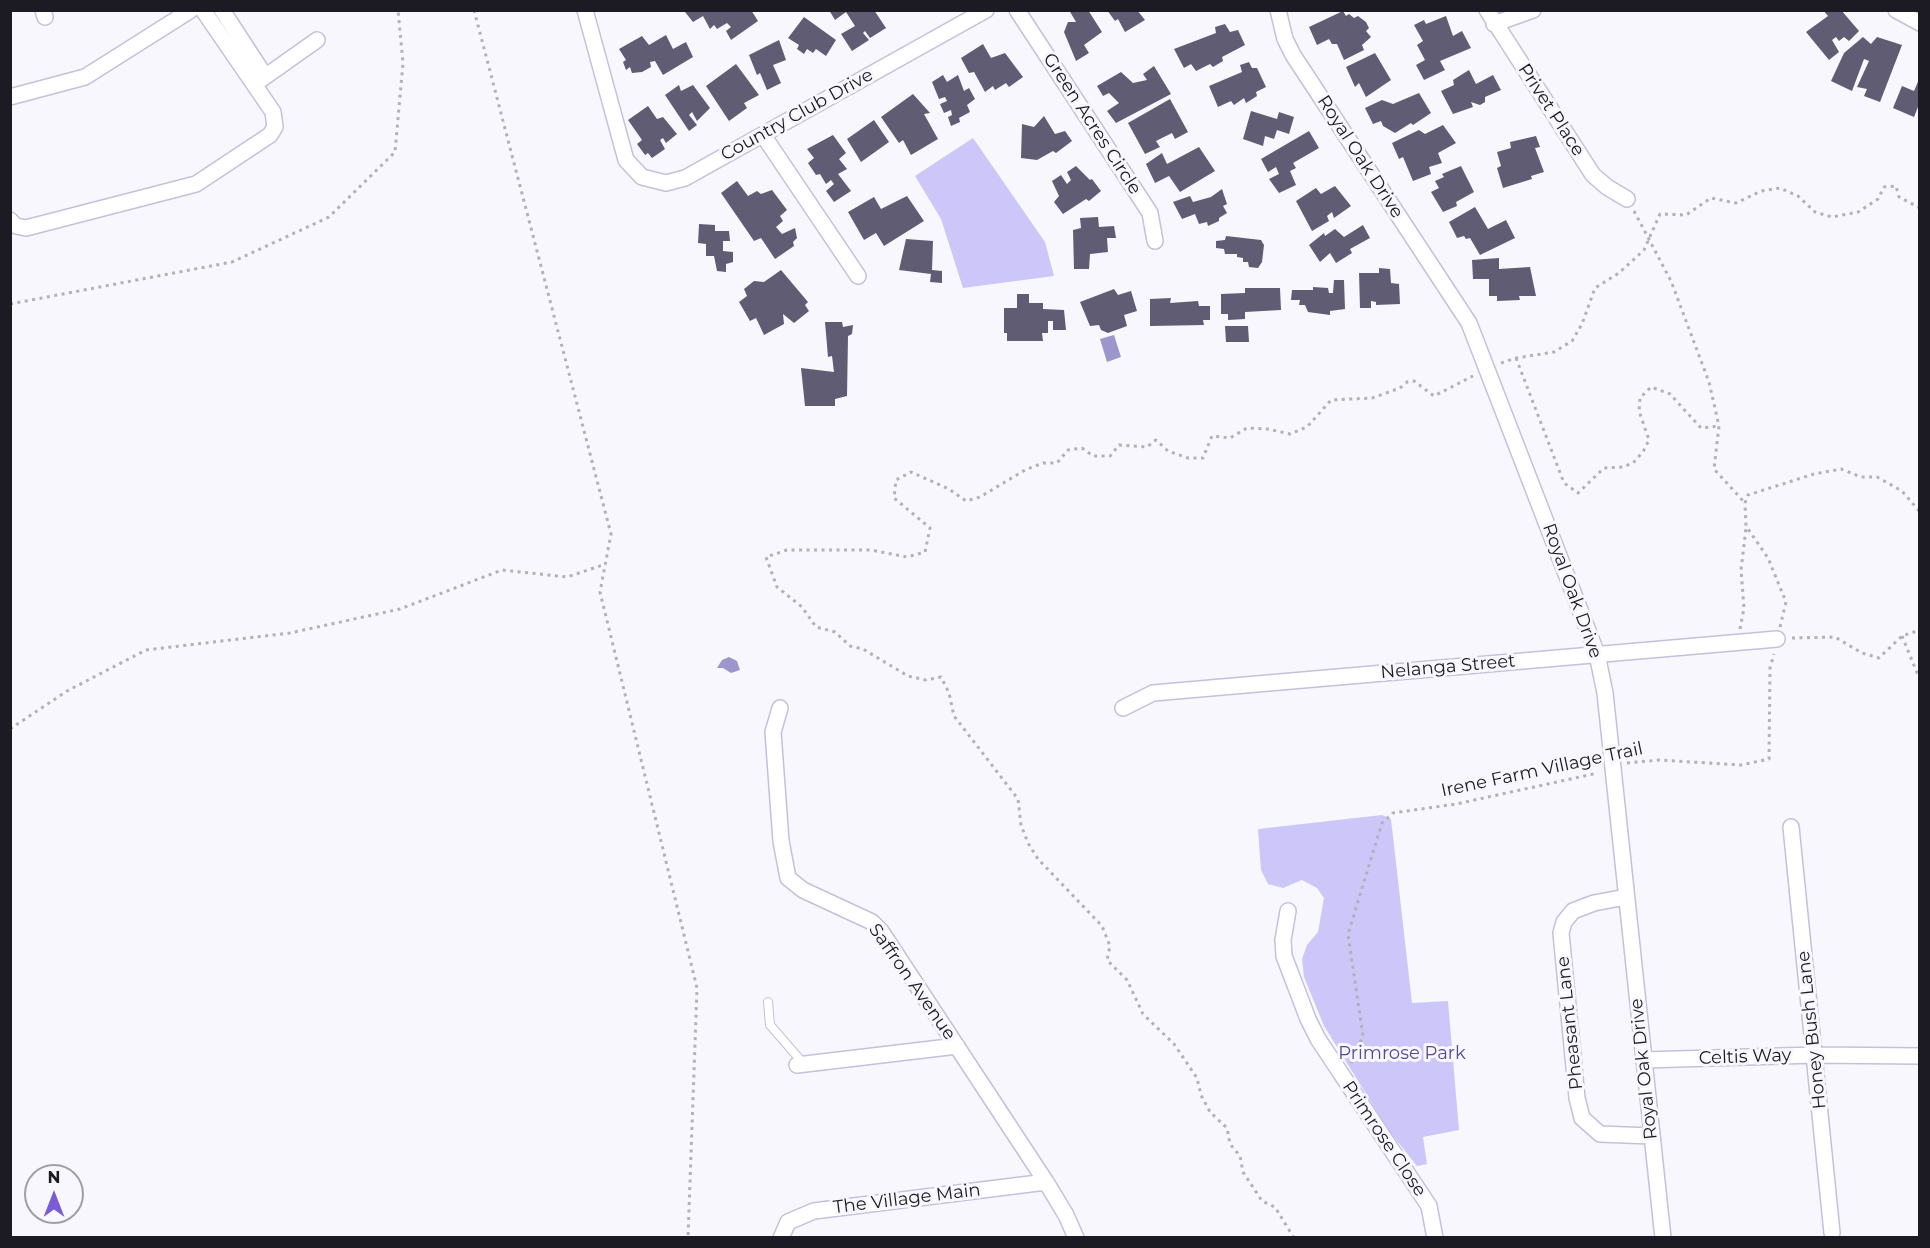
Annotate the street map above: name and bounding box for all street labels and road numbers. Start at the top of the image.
street label: Green Acres Circle [1038,49,1146,199]
street label: Privet Place [1513,60,1589,160]
street label: Country Club Drive [717,64,877,166]
street label: Royal Oak Drive [1312,92,1408,222]
street label: Royal Oak Drive [1538,521,1606,661]
street label: Nelanga Street [1380,650,1516,684]
street label: Irene Farm Village Trail [1439,738,1645,802]
street label: Saffron Avenue [864,920,960,1044]
street label: Honey Bush Lane [1793,950,1831,1110]
street label: Pheasant Lane [1552,955,1588,1091]
street label: Royal Oak Drive [1626,997,1662,1141]
street label: Celtis Way [1698,1045,1792,1069]
street label: Primrose Close [1337,1077,1431,1201]
street label: The Village Main [832,1179,982,1219]

